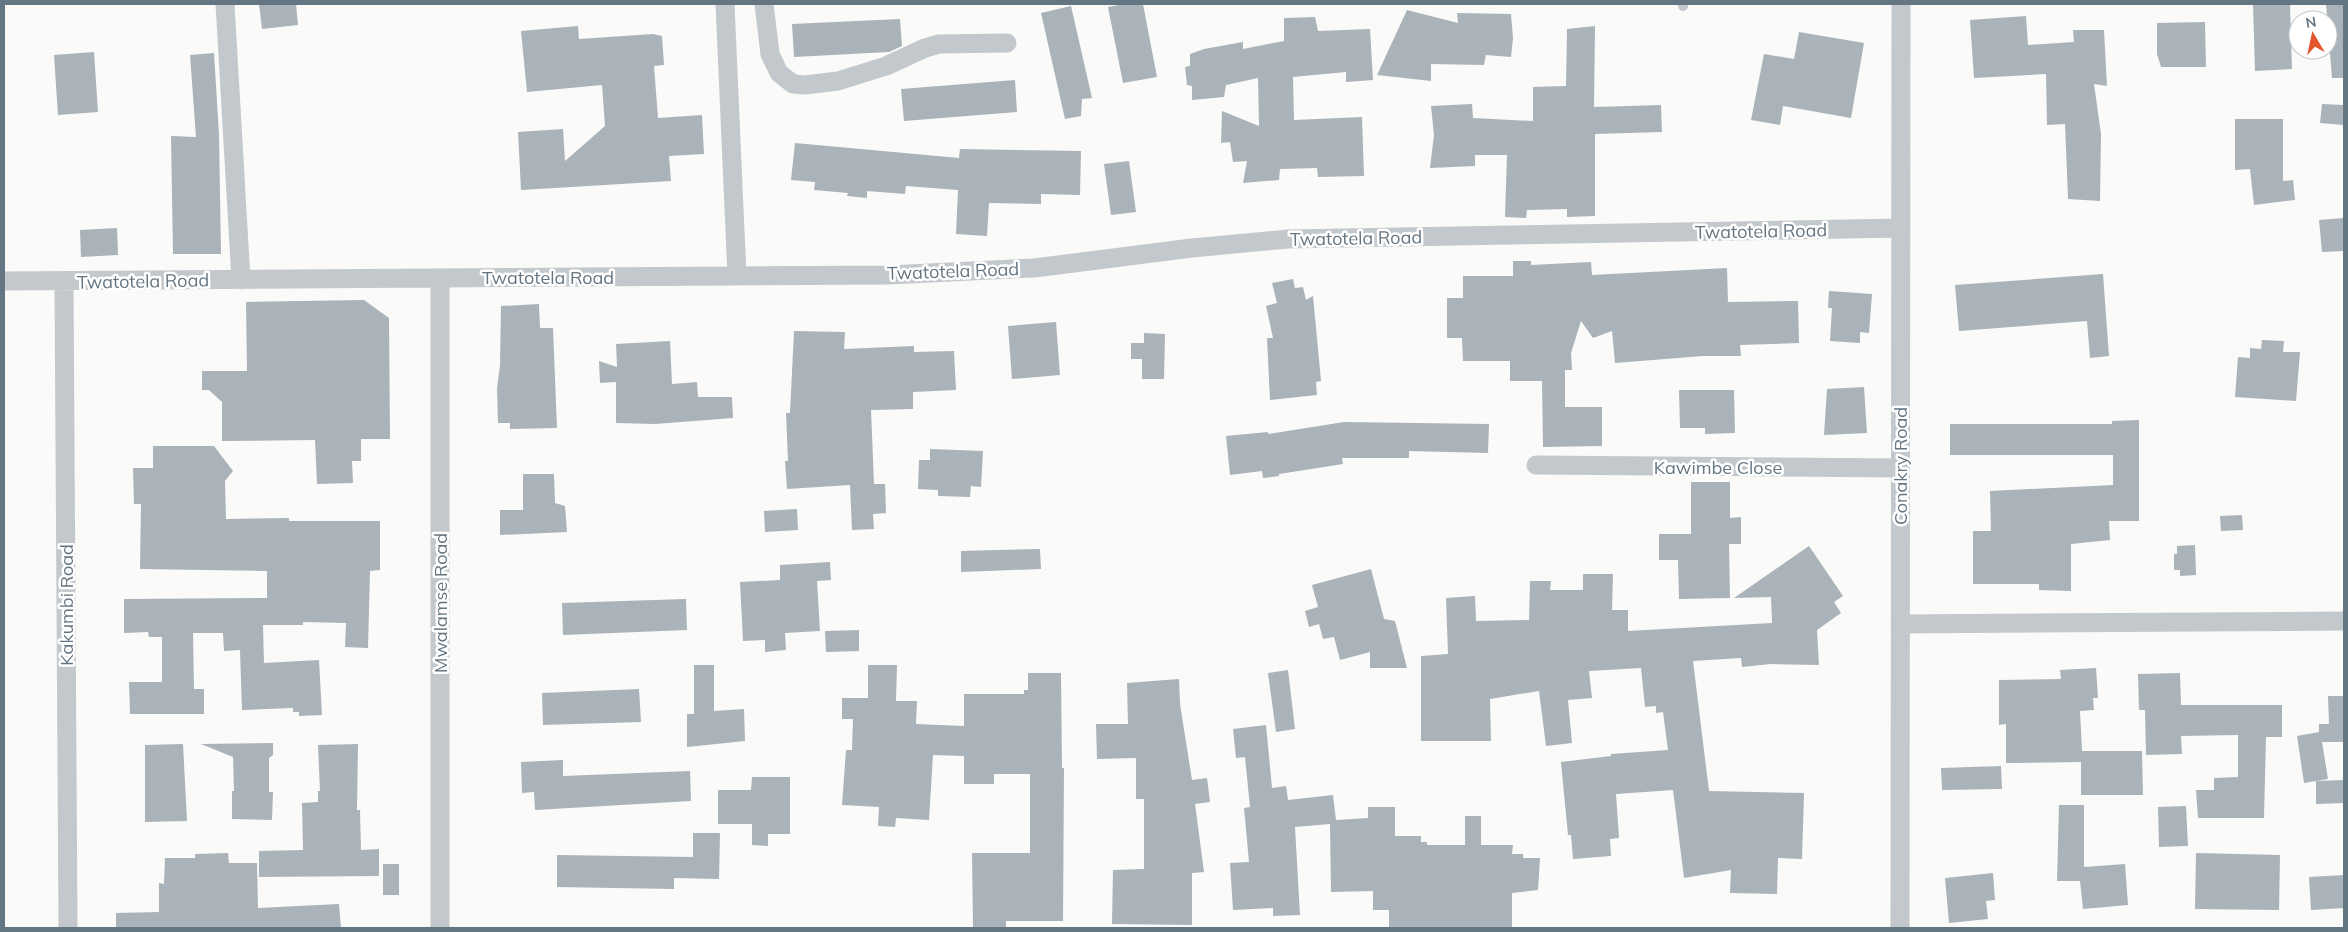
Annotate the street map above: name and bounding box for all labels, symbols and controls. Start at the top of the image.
north arrow [2288,10,2338,60]
text: N [2304,12,2318,32]
street label: Twatotela Road [1695,218,1827,244]
street label: Twatotela Road [1290,225,1422,251]
street label: Twatotela Road [887,257,1019,285]
street label: Twatotela Road [482,266,614,289]
street label: Twatotela Road [77,268,209,294]
street label: Conakry Road [1889,407,1912,525]
street label: Kawimbe Close [1654,456,1782,479]
street label: Mwalamse Road [429,533,452,673]
street label: Kakumbi Road [55,544,78,666]

